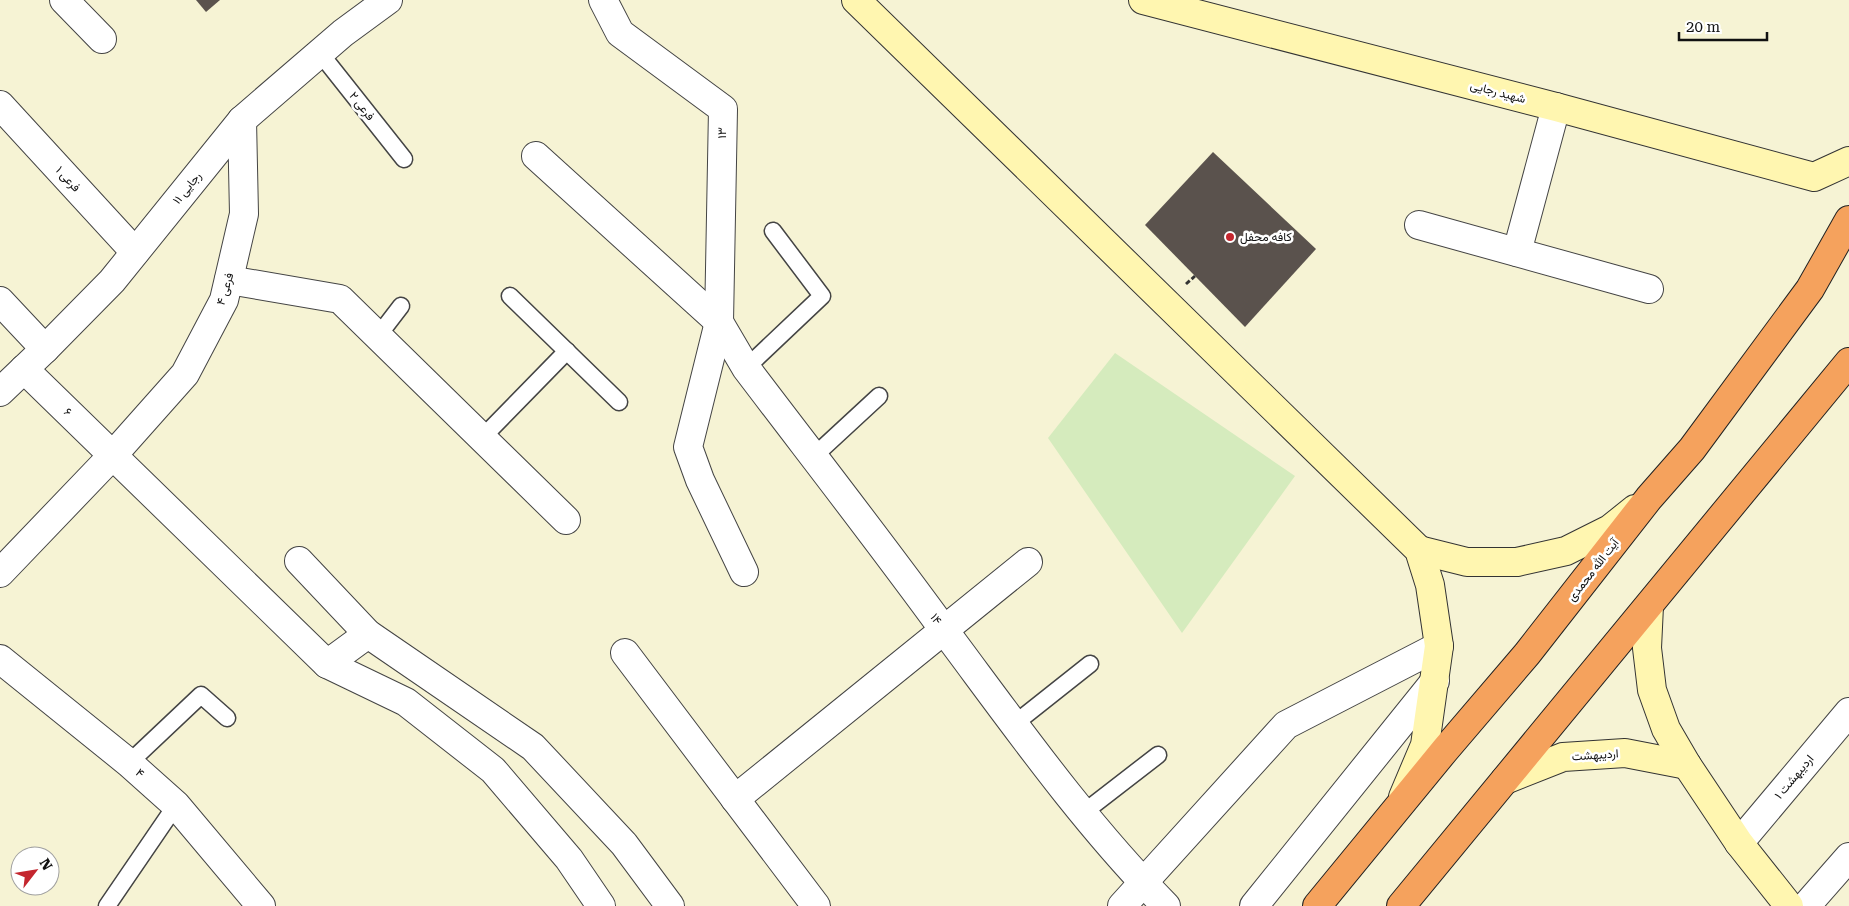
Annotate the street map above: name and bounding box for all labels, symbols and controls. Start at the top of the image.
scale bar [1679,10,1766,42]
text: 20 m [1686,18,1721,36]
street label: شهید رجایی [1469,78,1527,107]
street label: فرعی ۲ [346,89,378,124]
street label: ۱۳ [715,127,729,139]
street label: فرعی ۱ [52,163,83,195]
street label: رجایی ۱۱ [170,169,205,208]
place label: کافه محفل [1240,230,1292,245]
marker: کافه محفل [1224,231,1236,243]
street label: فرعی ۴ [213,271,237,307]
street label: ۶ [61,405,75,419]
street label: آیت الله محمدی [1564,535,1623,605]
street label: ۱۴ [927,611,945,627]
street label: اردیبهشت [1571,746,1619,765]
street label: اردیبهشت ۱ [1771,752,1817,803]
street label: ۴ [133,766,147,781]
north arrow [10,846,60,896]
text: N [37,856,56,873]

